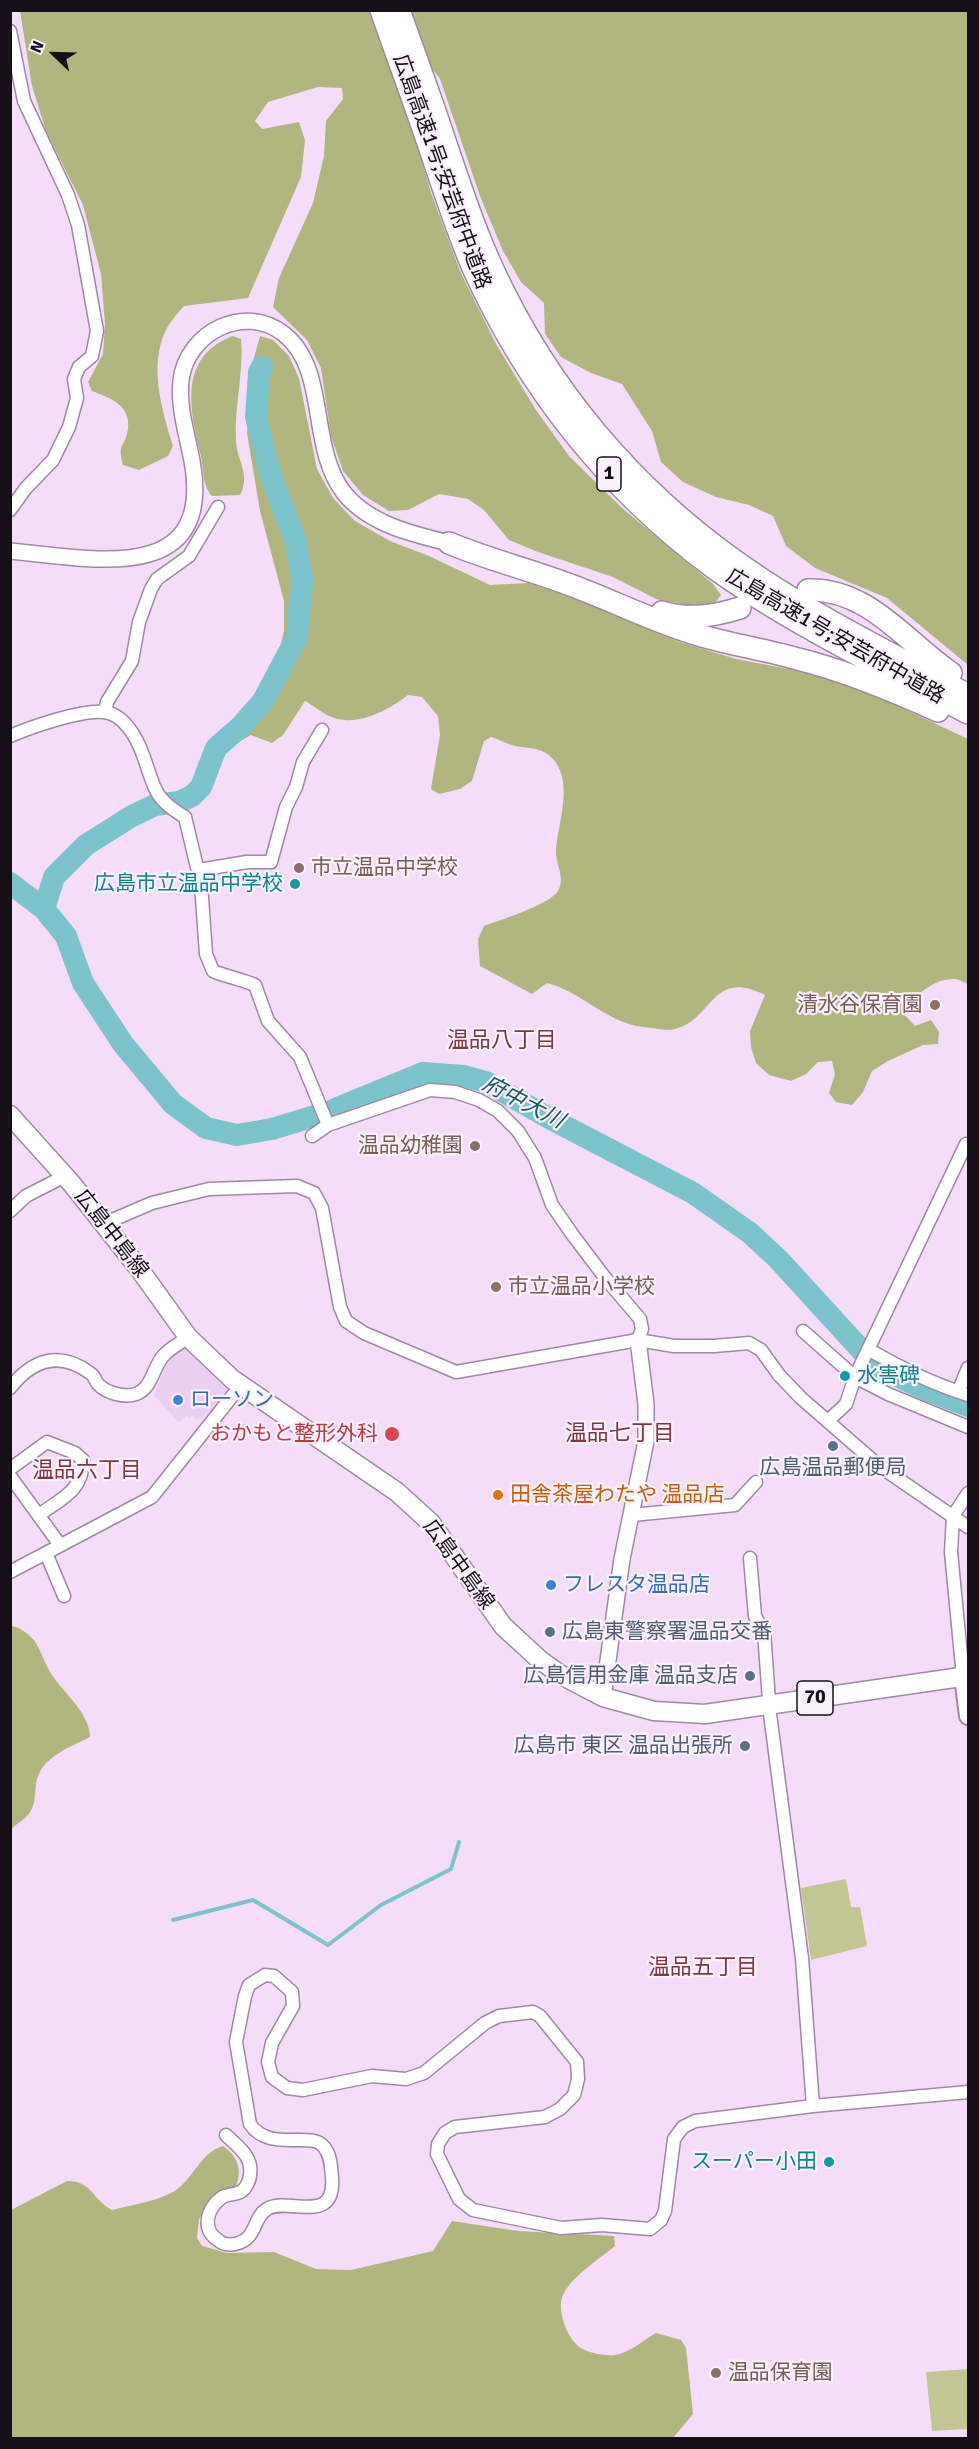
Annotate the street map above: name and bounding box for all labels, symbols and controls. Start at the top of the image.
north arrow [24,24,84,84]
text: N [26,38,49,56]
street label: 広島高速1号;安芸府中道路 [387,51,495,293]
road number: 1 [597,457,621,491]
street label: 広島高速1号;安芸府中道路 [721,564,949,710]
place label: 市立温品中学校 [311,855,458,881]
marker: 市立温品中学校 [292,861,306,875]
place label: 広島市立温品中学校 [94,871,283,897]
marker: 広島市立温品中学校 [288,877,302,891]
place label: 清水谷保育園 [797,992,923,1018]
marker: 清水谷保育園 [928,998,942,1012]
district label: 温品八丁目 [447,1028,557,1054]
water label: 府中大川 [478,1071,568,1135]
place label: 温品幼稚園 [358,1133,463,1159]
marker: 温品幼稚園 [468,1139,482,1153]
street label: 広島中島線 [69,1185,153,1283]
place label: 市立温品小学校 [508,1274,655,1300]
marker: 市立温品小学校 [489,1280,503,1294]
place label: 水害碑 [857,1363,920,1389]
marker: 水害碑 [838,1369,852,1383]
place label: ローソン [190,1387,274,1413]
marker: ローソン [171,1393,185,1407]
place label: おかもと整形外科 [210,1421,378,1447]
district label: 温品七丁目 [565,1421,675,1447]
marker: おかもと整形外科 [383,1425,401,1443]
marker: 広島温品郵便局 [826,1439,840,1453]
place label: 広島温品郵便局 [760,1455,906,1481]
district label: 温品六丁目 [32,1458,142,1484]
place label: 田舎茶屋わたや 温品店 [510,1482,725,1508]
marker: 田舎茶屋わたや 温品店 [491,1488,505,1502]
street label: 広島中島線 [417,1515,499,1615]
place label: フレスタ温品店 [563,1572,710,1598]
marker: フレスタ温品店 [544,1578,558,1592]
place label: 広島東警察署温品交番 [562,1619,772,1645]
marker: 広島東警察署温品交番 [543,1625,557,1639]
place label: 広島信用金庫 温品支店 [523,1663,738,1689]
marker: 広島信用金庫 温品支店 [743,1669,757,1683]
road number: 70 [797,1681,833,1715]
place label: 広島市 東区 温品出張所 [514,1733,733,1759]
marker: 広島市 東区 温品出張所 [738,1739,752,1753]
district label: 温品五丁目 [648,1955,758,1981]
place label: スーパー小田 [691,2149,817,2175]
marker: スーパー小田 [822,2155,836,2169]
place label: 温品保育園 [728,2360,833,2386]
marker: 温品保育園 [709,2366,723,2380]

